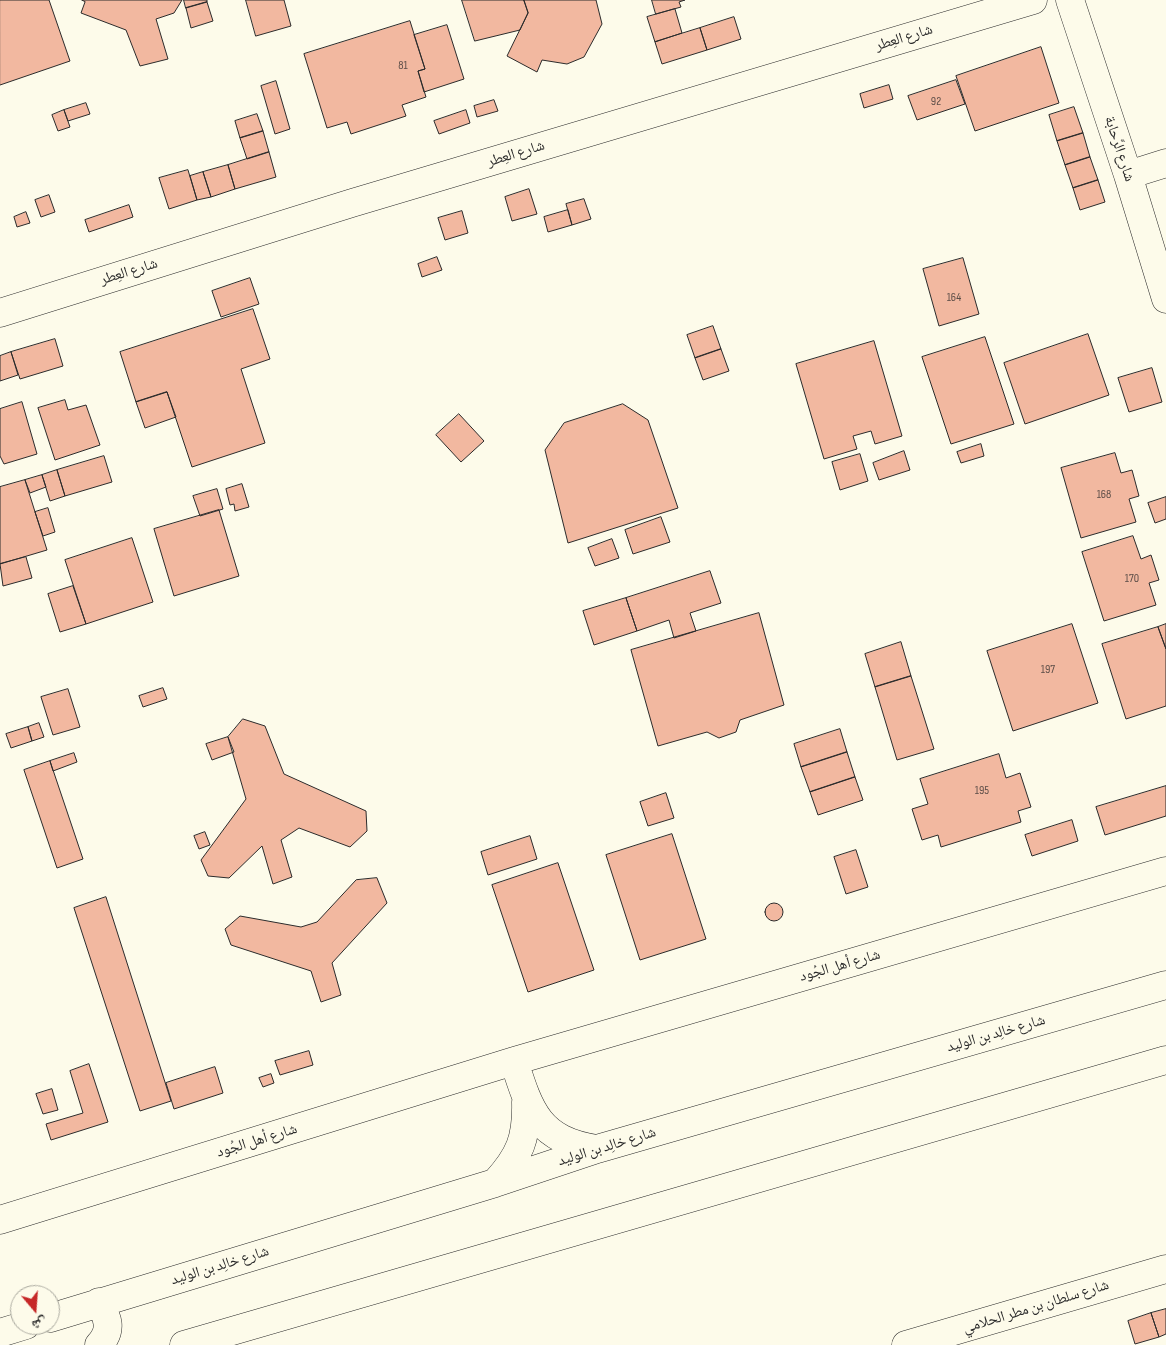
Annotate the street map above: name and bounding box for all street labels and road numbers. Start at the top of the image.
street label: شارع العِطر [873,21,935,55]
street label: شارع الرَّحابة [1100,114,1138,184]
street label: شارع العِطر [485,137,547,171]
street label: شارع العِطر [98,255,160,289]
street label: شارع أهل الجُود [797,946,883,986]
street label: شارع خالِد بن الوليد [945,1011,1047,1057]
street label: شارع أهل الجُود [215,1120,299,1162]
street label: شارع خالِد بن الوليد [556,1124,658,1170]
street label: شارع خالِد بن الوليد [169,1243,271,1289]
street label: شارع سلطان بن مطر الحلامي [961,1276,1111,1338]

